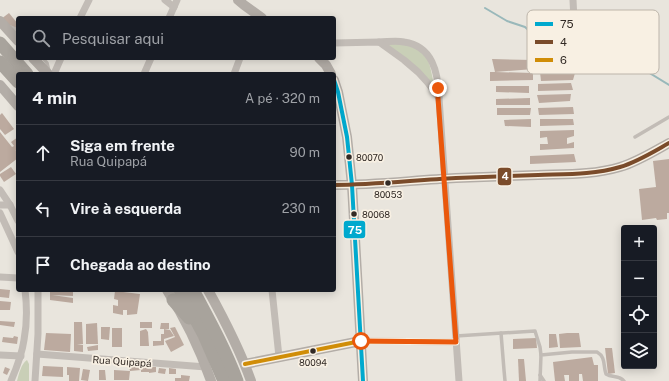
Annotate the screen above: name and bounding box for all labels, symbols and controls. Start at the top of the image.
legend [527,10,659,74]
search box [16,16,336,60]
text: 75 [560,18,574,30]
icon: search [30,27,52,49]
text: Pesquisar aqui [62,30,164,47]
text: 4 [560,36,567,48]
text: 6 [560,54,567,66]
route end [429,79,447,97]
text: 4 min [32,88,77,108]
text: A pé · 320 m [245,91,320,106]
text: Siga em frente [70,137,175,154]
icon: ahead [32,142,54,164]
text: 90 m [290,145,320,160]
marker: 80070 [344,152,354,162]
place label: 80070 [356,152,384,163]
text: Rua Quipapá [70,154,147,169]
line badge: 4 [497,167,512,186]
text: 4 [501,170,509,182]
marker: 80053 [383,178,393,188]
place label: 80053 [374,189,402,200]
icon: left [32,198,54,220]
text: Vire à esquerda [70,200,182,217]
text: 230 m [282,201,320,216]
marker: 80068 [349,209,359,219]
place label: 80068 [362,209,390,220]
line badge: 75 [343,220,366,239]
text: 75 [348,224,362,236]
map controls [621,225,657,369]
button: + [621,225,657,261]
icon: arrive [32,254,54,276]
text: Chegada ao destino [70,256,211,273]
button: − [621,261,657,297]
button: locate [621,297,657,333]
route start [352,332,370,350]
button: layers [621,333,657,369]
marker: 80094 [308,346,318,356]
street label: Rua Quipapá [92,353,152,369]
place label: 80094 [299,357,327,368]

